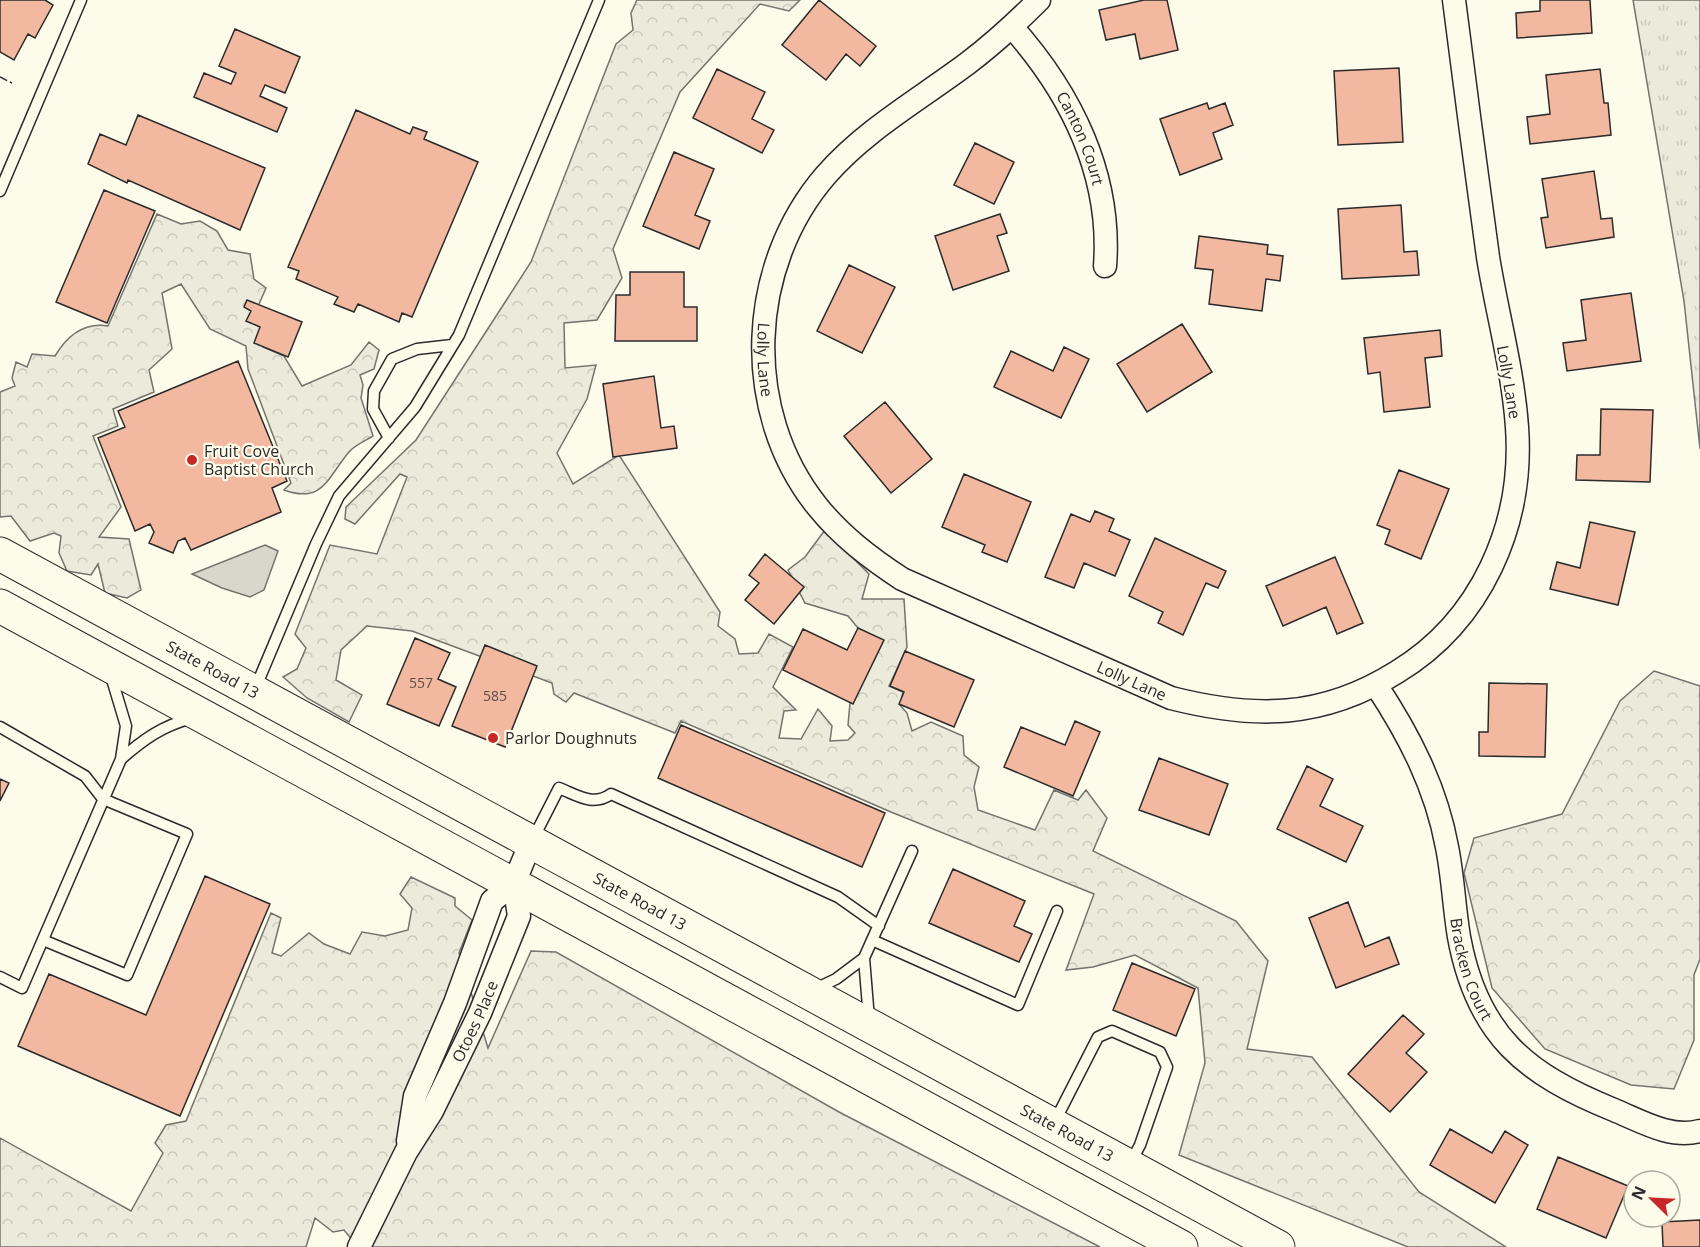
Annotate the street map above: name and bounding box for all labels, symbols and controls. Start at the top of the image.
street label: Canton Court [1051,87,1109,188]
street label: Lolly Lane [752,322,779,399]
street label: Lolly Lane [1492,344,1526,420]
place label: Fruit Cove Baptist Church [204,440,314,480]
marker: Fruit Cove Baptist Church [185,453,199,467]
street label: State Road 13 [162,635,263,704]
street label: Lolly Lane [1093,656,1170,706]
house number: 557 [409,673,433,692]
house number: 585 [483,686,507,705]
place label: Parlor Doughnuts [505,727,637,749]
marker: Parlor Doughnuts [486,731,500,745]
street label: State Road 13 [590,867,690,935]
street label: Bracken Court [1445,917,1498,1025]
street label: Otoes Place [447,977,503,1066]
street label: State Road 13 [1017,1099,1118,1167]
north arrow [1622,1169,1682,1229]
text: N [1626,1182,1651,1203]

